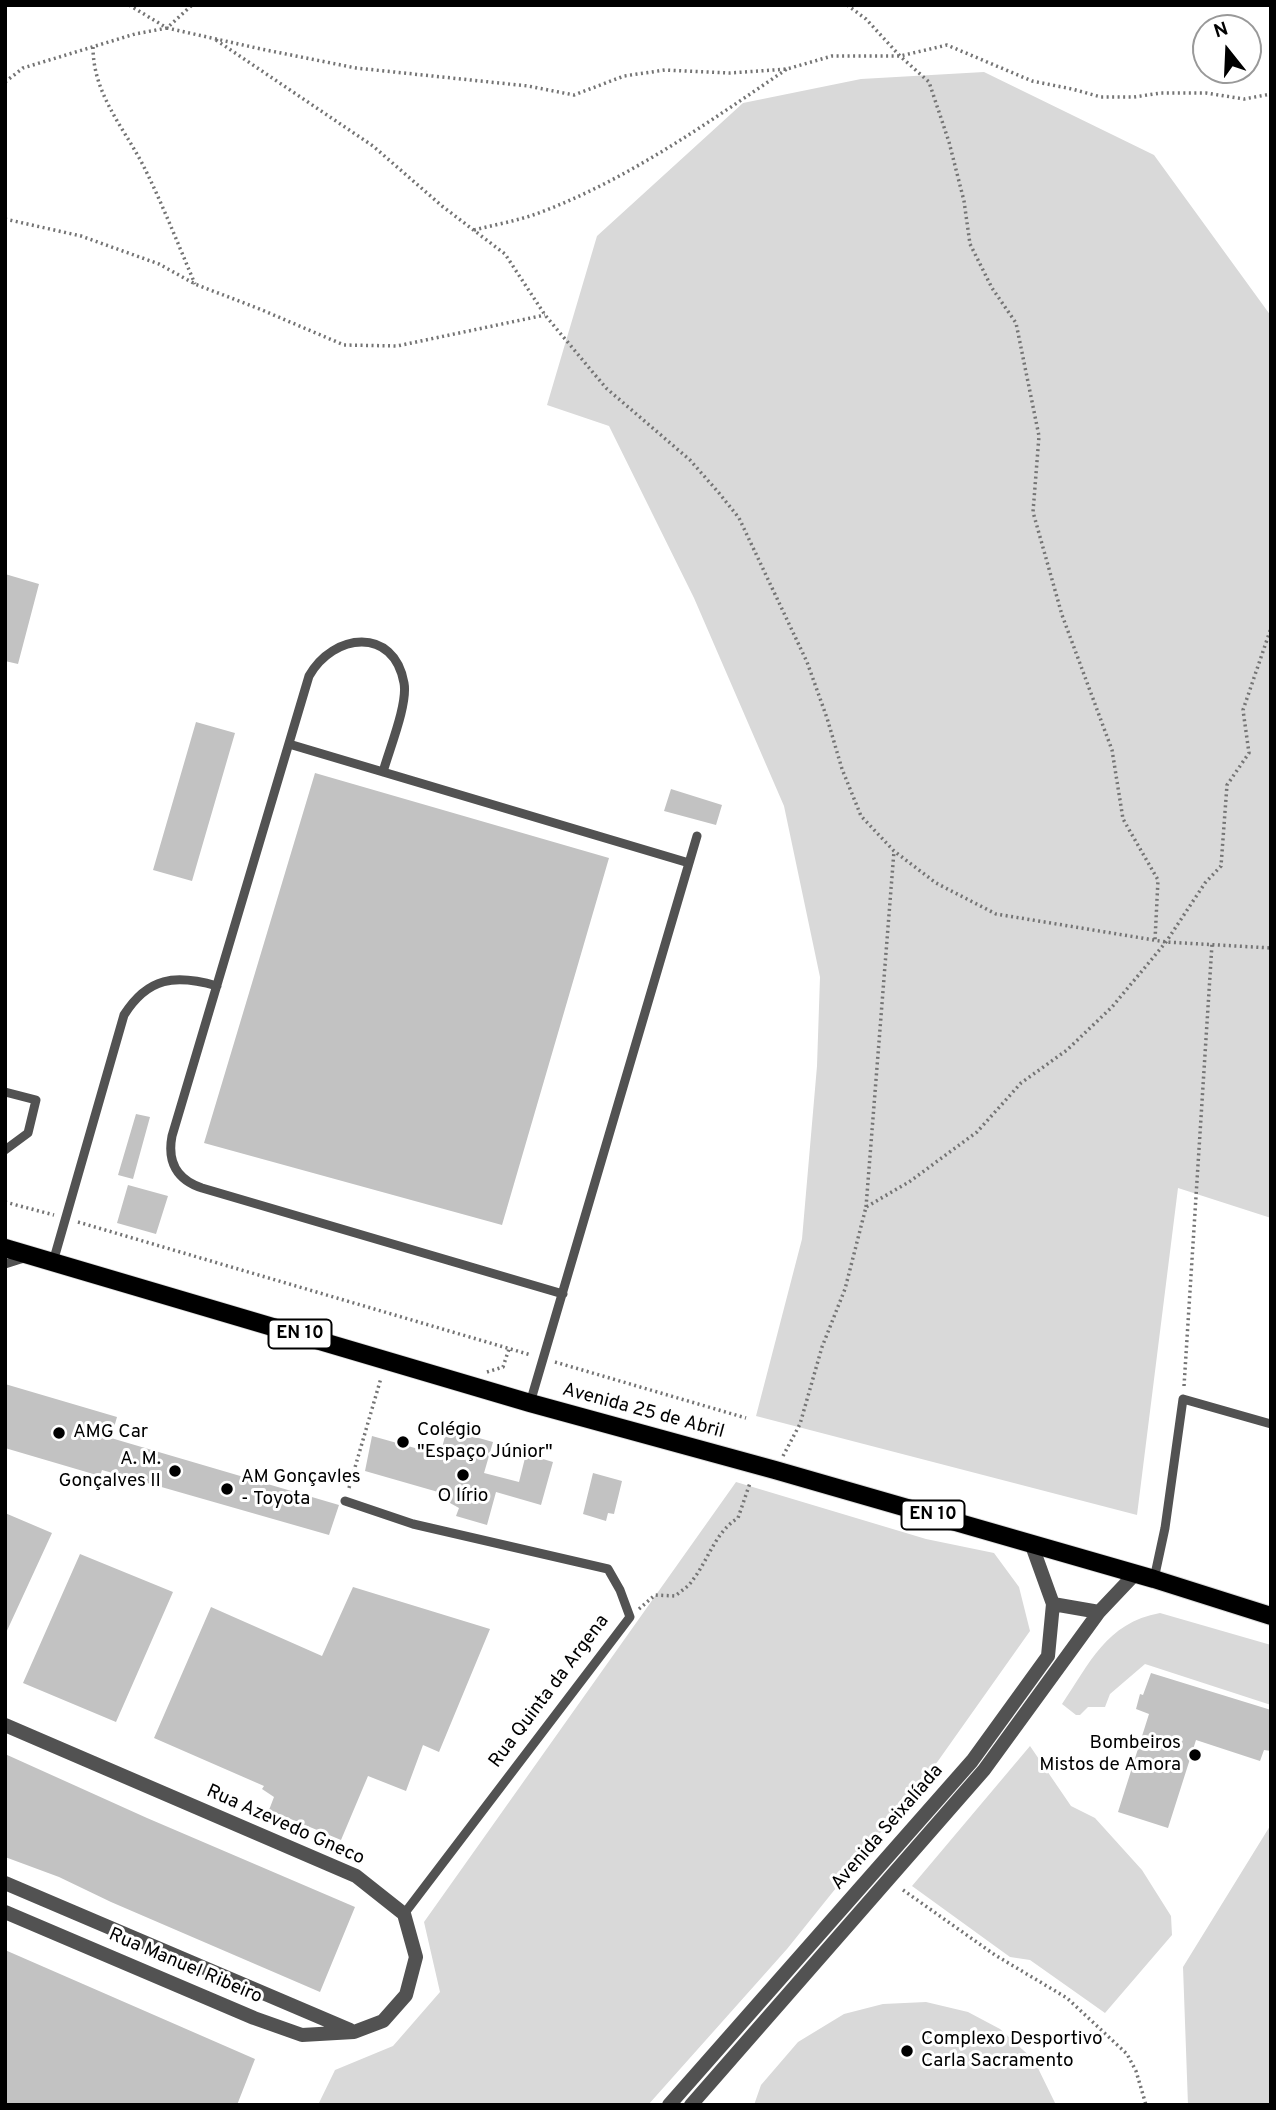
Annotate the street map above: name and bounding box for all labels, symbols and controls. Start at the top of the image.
north arrow [1192,14,1262,84]
text: N [1211,17,1231,44]
road number: EN 10 [268,1320,332,1349]
street label: Avenida 25 de Abril [560,1379,726,1445]
place label: Colégio "Espaço Júnior" [417,1420,553,1464]
place label: AMG Car [73,1422,148,1444]
marker: AMG Car [51,1425,67,1441]
marker: Colégio "Espaço Júnior" [395,1434,411,1450]
place label: A. M. Gonçalves II [58,1449,161,1493]
marker: A. M. Gonçalves II [167,1463,183,1479]
place label: AM Gonçavles - Toyota [241,1467,361,1511]
marker: O lírio [455,1467,471,1483]
marker: AM Gonçavles - Toyota [219,1481,235,1497]
place label: O lírio [438,1486,488,1508]
road number: EN 10 [902,1500,964,1530]
street label: Rua Quinta da Argena [485,1611,615,1773]
place label: Bombeiros Mistos de Amora [1039,1733,1181,1777]
marker: Bombeiros Mistos de Amora [1187,1747,1203,1763]
street label: Avenida Seixalíada [827,1761,949,1895]
street label: Rua Azevedo Gneco [202,1781,368,1871]
street label: Rua Manuel Ribeiro [105,1924,265,2010]
place label: Complexo Desportivo Carla Sacramento [921,2029,1103,2073]
marker: Complexo Desportivo Carla Sacramento [899,2043,915,2059]

